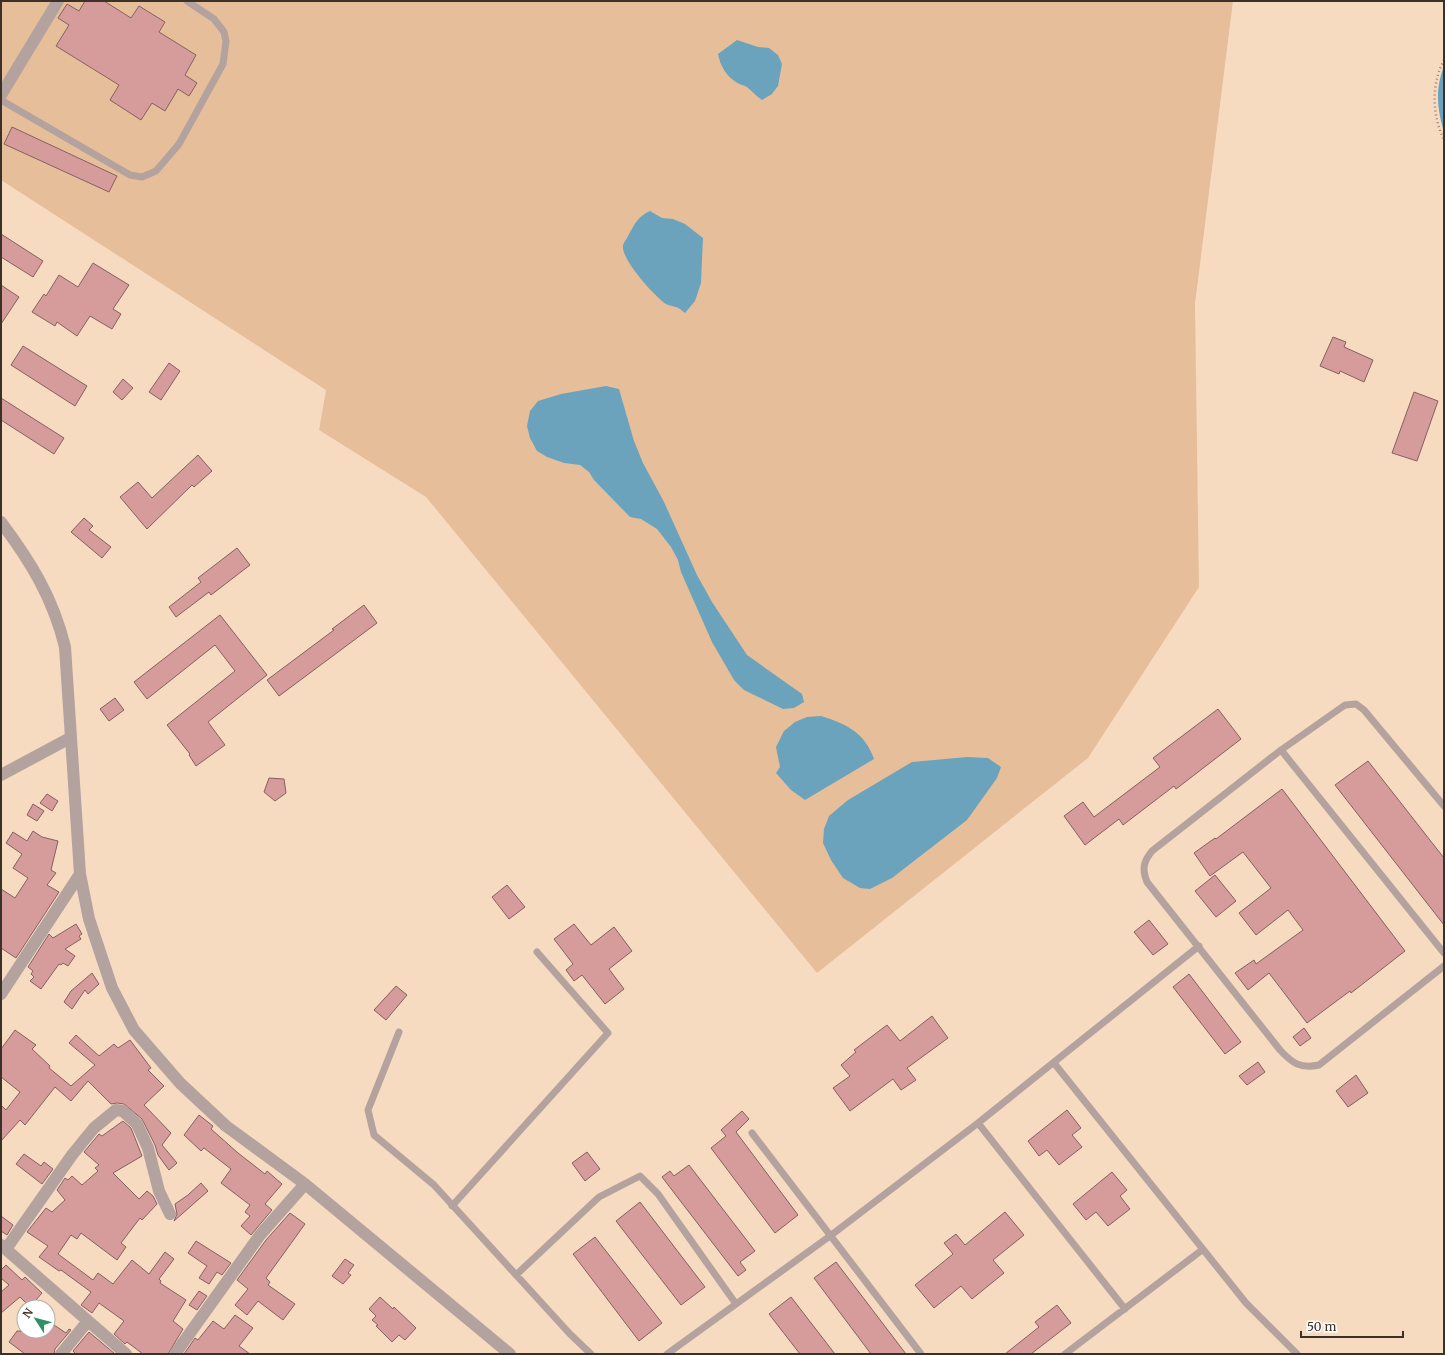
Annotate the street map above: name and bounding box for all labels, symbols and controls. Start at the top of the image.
north arrow [16,1299,56,1339]
text: N [20,1305,36,1321]
scale bar [1301,1313,1403,1339]
text: 50 m [1307,1319,1336,1334]

